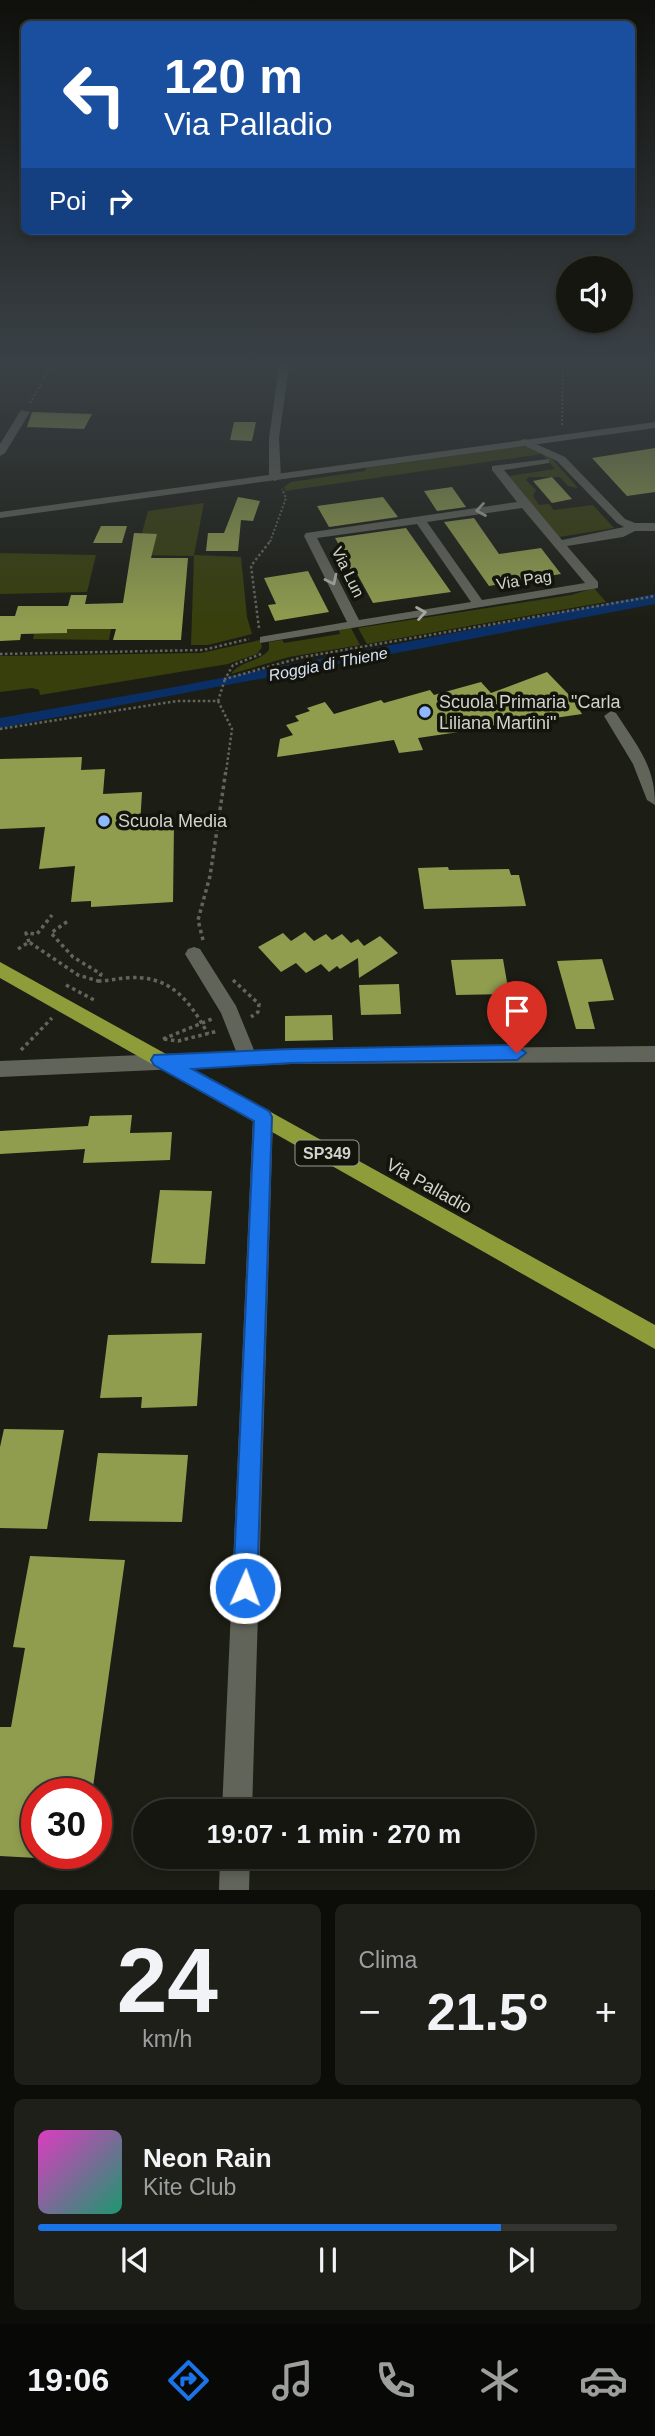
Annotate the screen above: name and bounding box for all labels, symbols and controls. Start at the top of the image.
icon: left [49,49,140,140]
text: 120 m [164,49,303,103]
text: Via Palladio [164,106,332,142]
icon: right [101,182,139,220]
text: Poi [49,186,87,216]
map controls [556,256,633,333]
button: sound [556,256,633,333]
one-way arrow [476,502,487,517]
street label: Via Lun [329,544,367,600]
street label: Via Pag [495,567,553,593]
one-way arrow [324,573,338,585]
one-way arrow [415,606,427,621]
water label: Roggia di Thiene [267,644,389,684]
place label: Scuola Primaria "Carla Liliana Martini" [439,692,621,733]
marker: Scuola Primaria "Carla Liliana Martini" [417,704,433,720]
place label: Scuola Media [118,811,228,831]
marker: Scuola Media [96,813,112,829]
pin [487,981,547,1053]
icon: arrive [498,992,536,1030]
road number: SP349 [296,1140,358,1166]
street label: Via Palladio [383,1154,475,1218]
position arrow [208,1551,282,1625]
speed limit sign: 30 [21,1778,112,1869]
text: 19:07 · 1 min · 270 m [207,1819,461,1849]
text: 24 [117,1930,218,2031]
text: Clima [359,1947,417,1973]
text: 21.5° [427,1983,549,2041]
text: − [359,1991,381,2033]
text: + [595,1991,617,2033]
text: km/h [142,2026,192,2052]
text: Neon Rain [143,2143,272,2173]
text: Kite Club [143,2174,236,2200]
icon: previous [116,2241,154,2279]
icon: pause [309,2241,347,2279]
icon: next [502,2241,540,2279]
icon: directions [164,2356,213,2405]
icon: music [268,2356,317,2405]
icon: phone [371,2356,420,2405]
icon: climate [475,2356,524,2405]
icon: car [579,2356,628,2405]
text: 19:06 [27,2362,109,2398]

